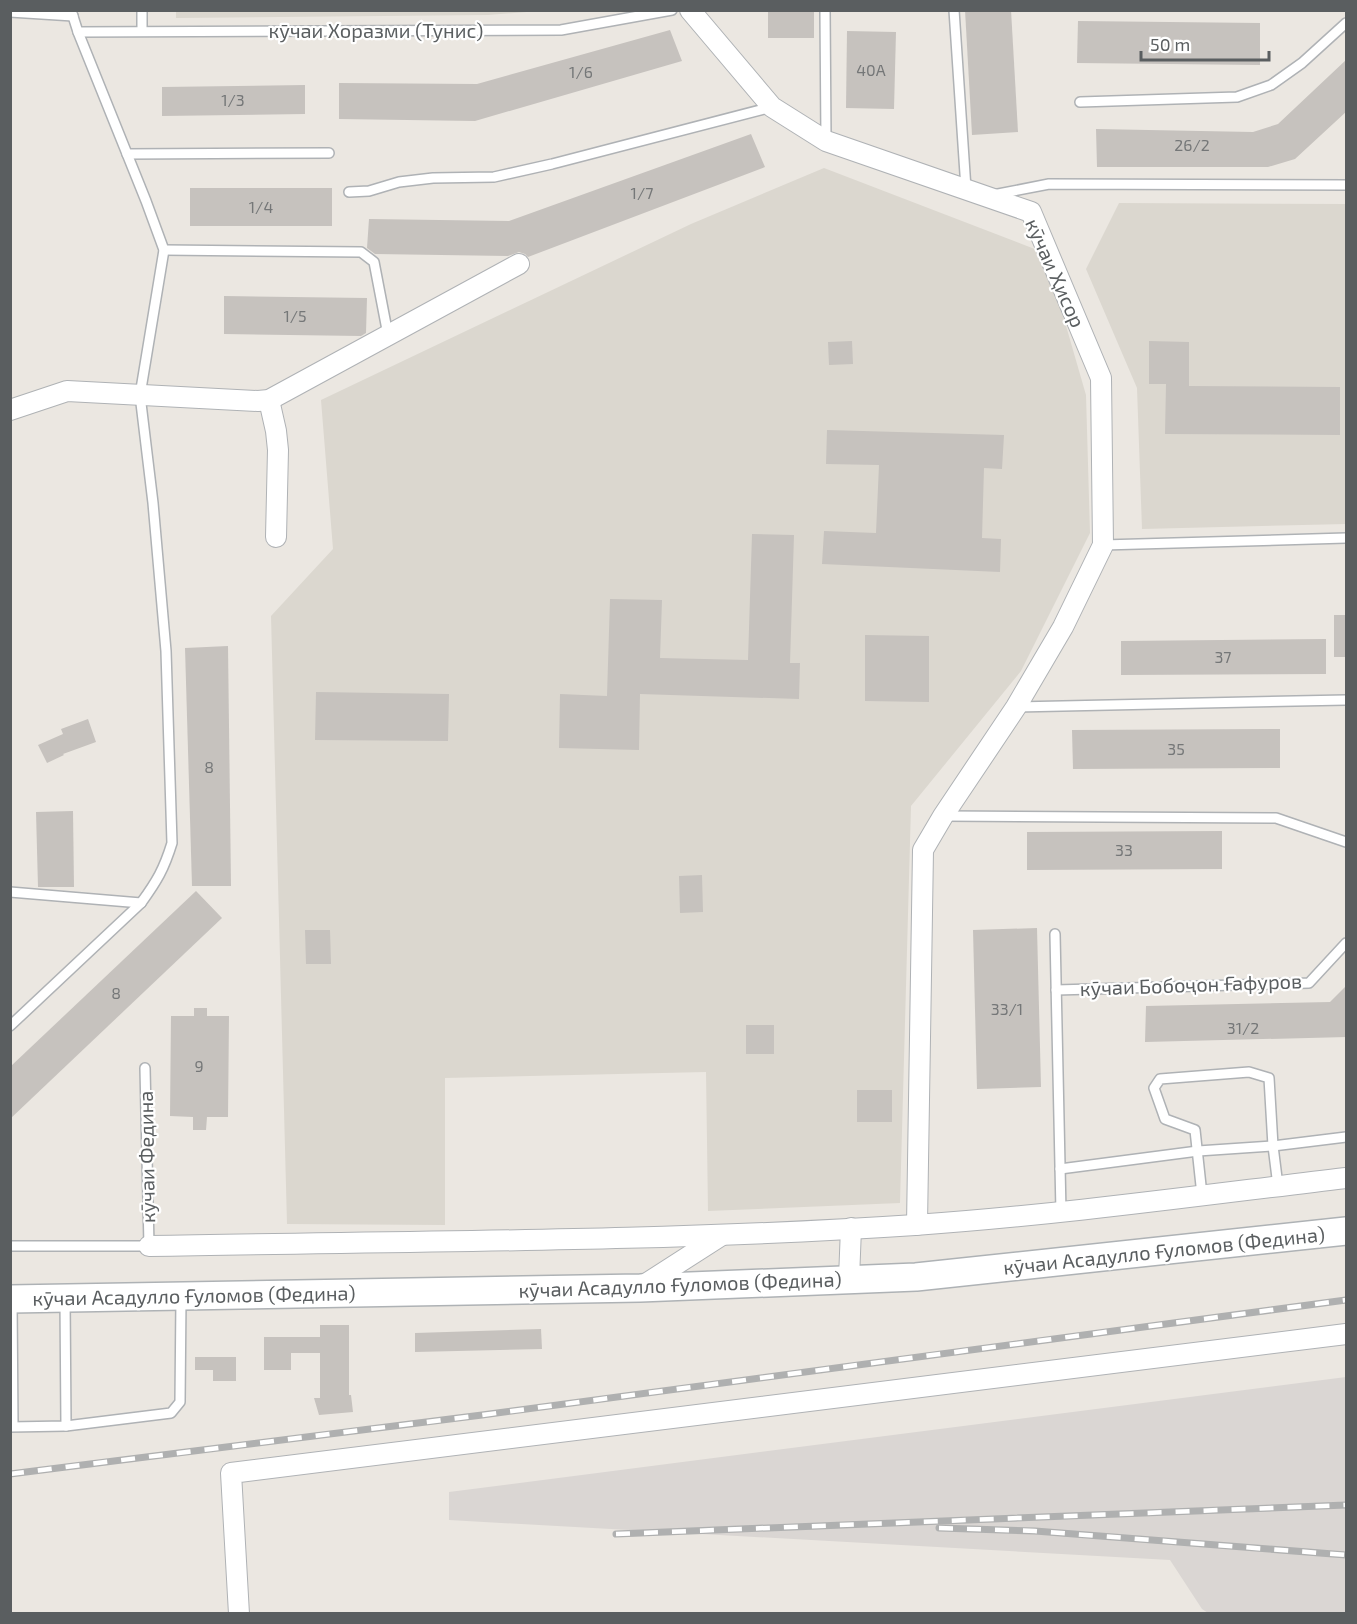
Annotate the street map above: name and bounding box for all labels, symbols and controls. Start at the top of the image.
street label: кӯчаи Хоразми (Тунис) [269,18,483,43]
scale bar [1141,24,1268,62]
text: 50 m [1150,33,1190,55]
house number: 40А [856,60,886,79]
house number: 1/6 [569,62,593,81]
house number: 1/3 [221,90,245,109]
house number: 26/2 [1174,135,1210,154]
house number: 1/7 [631,183,653,202]
house number: 1/4 [249,197,273,216]
street label: кӯчаи Ҳисор [1020,214,1091,331]
house number: 1/5 [283,306,307,325]
house number: 37 [1214,647,1232,666]
house number: 35 [1167,739,1185,758]
house number: 8 [204,757,214,776]
house number: 33 [1115,840,1133,859]
street label: кӯчаи Бобоҷон Ғафуров [1079,968,1303,1001]
house number: 8 [111,983,121,1002]
house number: 33/1 [991,999,1023,1018]
house number: 31/2 [1227,1018,1259,1037]
house number: 9 [194,1056,204,1075]
street label: кӯчаи Федина [133,1091,160,1223]
street label: кӯчаи Асадулло Ғуломов (Федина) [1002,1221,1326,1280]
street label: кӯчаи Асадулло Ғуломов (Федина) [518,1266,842,1303]
street label: кӯчаи Асадулло Ғуломов (Федина) [32,1280,356,1311]

